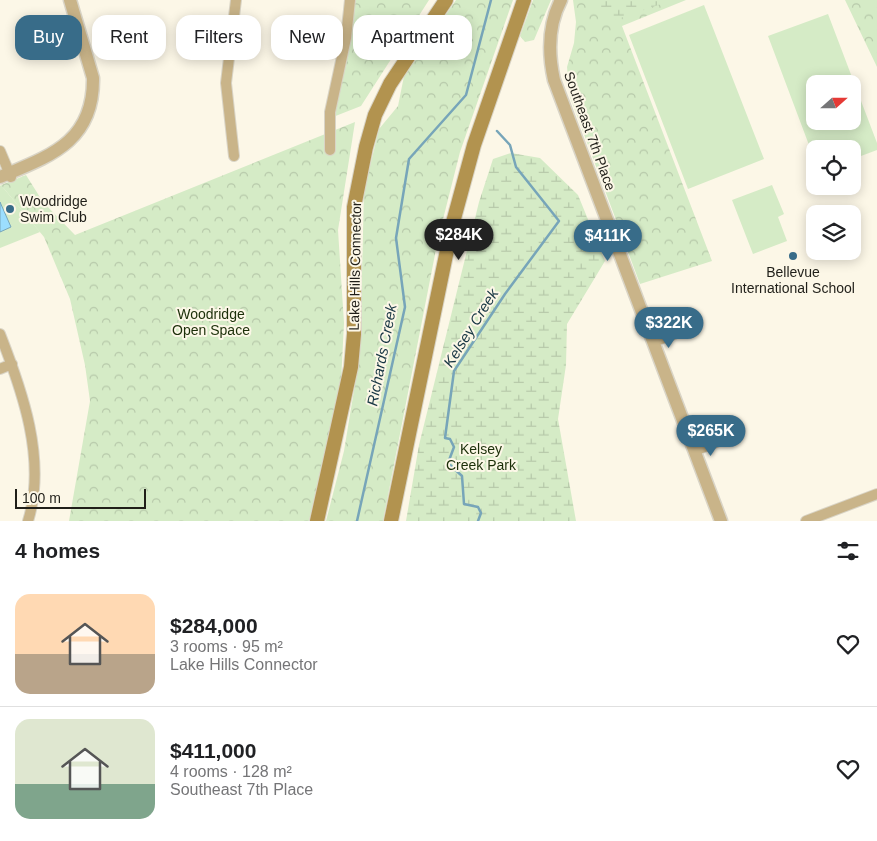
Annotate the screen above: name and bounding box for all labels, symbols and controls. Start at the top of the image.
chip: Buy [15,15,82,60]
chip: Rent [92,15,166,60]
chip: Filters [176,15,261,60]
chip: New [271,15,343,60]
chip: Apartment [353,15,472,60]
street label: Southeast 7th Place [561,69,619,193]
north arrow [806,75,861,130]
map controls [806,75,861,260]
button: locate [806,140,861,195]
place label: Woodridge Swim Club [20,193,88,225]
street label: Lake Hills Connector [346,201,364,331]
marker: Woodridge Swim Club [4,203,16,215]
button: layers [806,205,861,260]
pin: $284K [424,218,494,261]
pin: $411K [573,220,643,262]
text: $284K [435,226,483,243]
text: $411K [585,227,631,244]
marker: Bellevue International School [787,250,799,262]
place label: Bellevue International School [731,264,855,296]
water label: Kelsey Creek [440,284,502,370]
water label: Richards Creek [363,301,400,407]
park label: Woodridge Open Space [172,306,250,338]
pin: $322K [634,306,704,349]
text: $322K [645,314,693,331]
pin: $265K [676,414,746,457]
text: $265K [687,422,735,439]
park label: Kelsey Creek Park [446,441,517,473]
scale bar [15,486,146,509]
text: 100 m [22,490,61,506]
icon: filters [834,537,862,565]
text: 4 homes [15,539,100,562]
icon: home [55,614,115,674]
text: $284,000 [170,614,258,637]
icon: heart [834,630,862,658]
text: 3 rooms · 95 m² [170,638,283,655]
text: Lake Hills Connector [170,656,318,673]
icon: home [55,739,115,799]
text: $411,000 [170,739,256,762]
icon: heart [834,755,862,783]
text: 4 rooms · 128 m² [170,763,292,780]
text: Southeast 7th Place [170,781,313,798]

